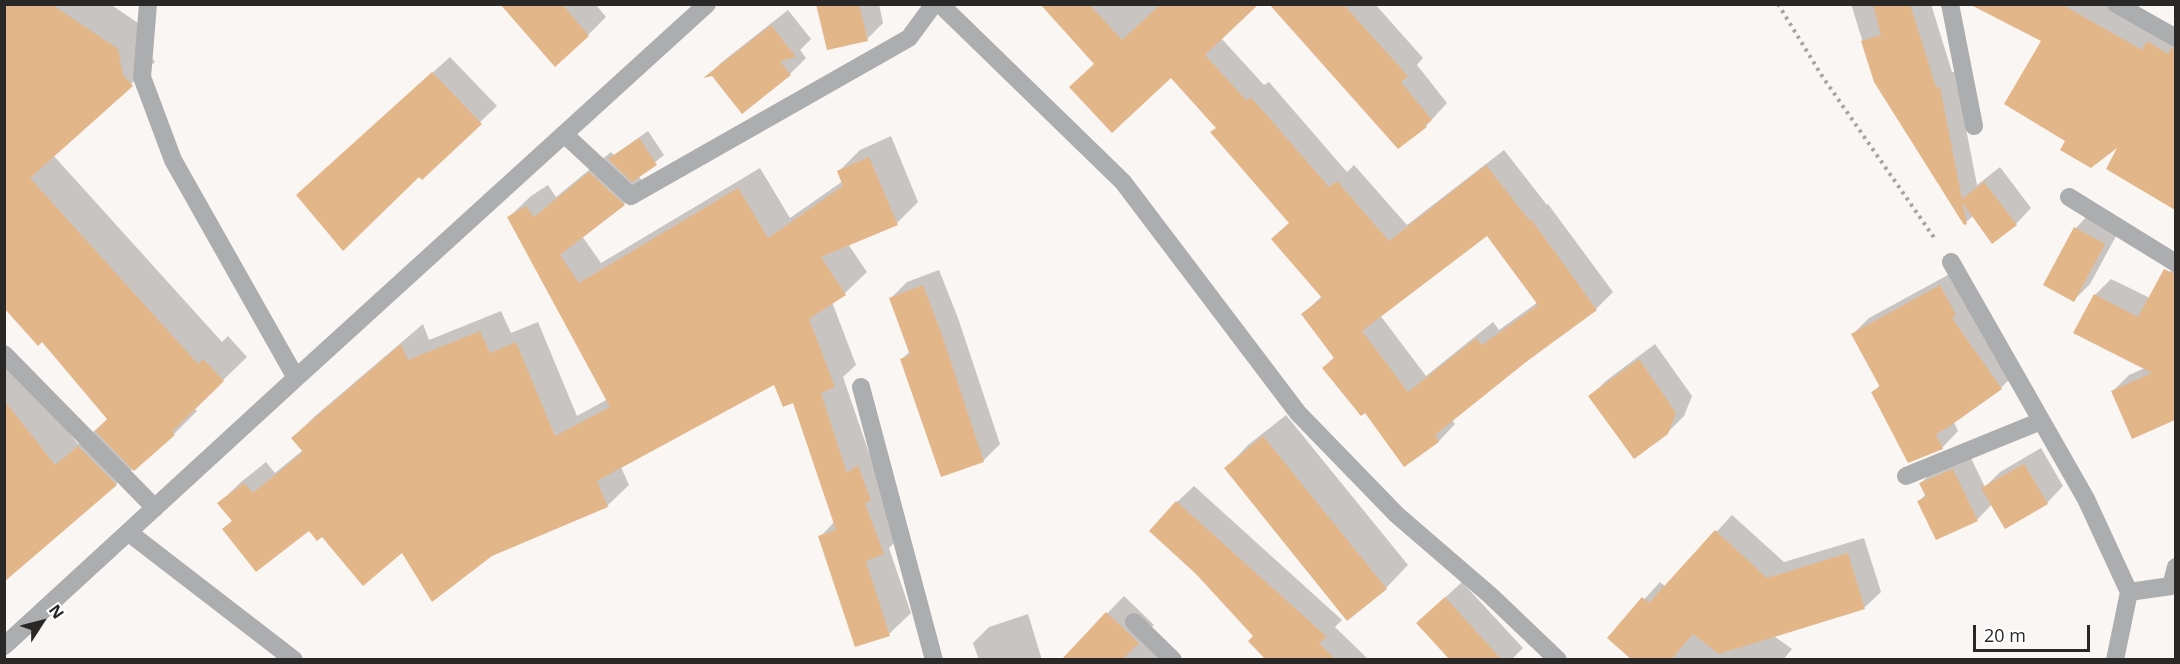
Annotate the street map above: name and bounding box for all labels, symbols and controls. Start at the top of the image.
north arrow [12,592,72,652]
text: N [44,600,69,623]
scale bar [1976,613,2093,651]
text: 20 m [1984,623,2026,647]

